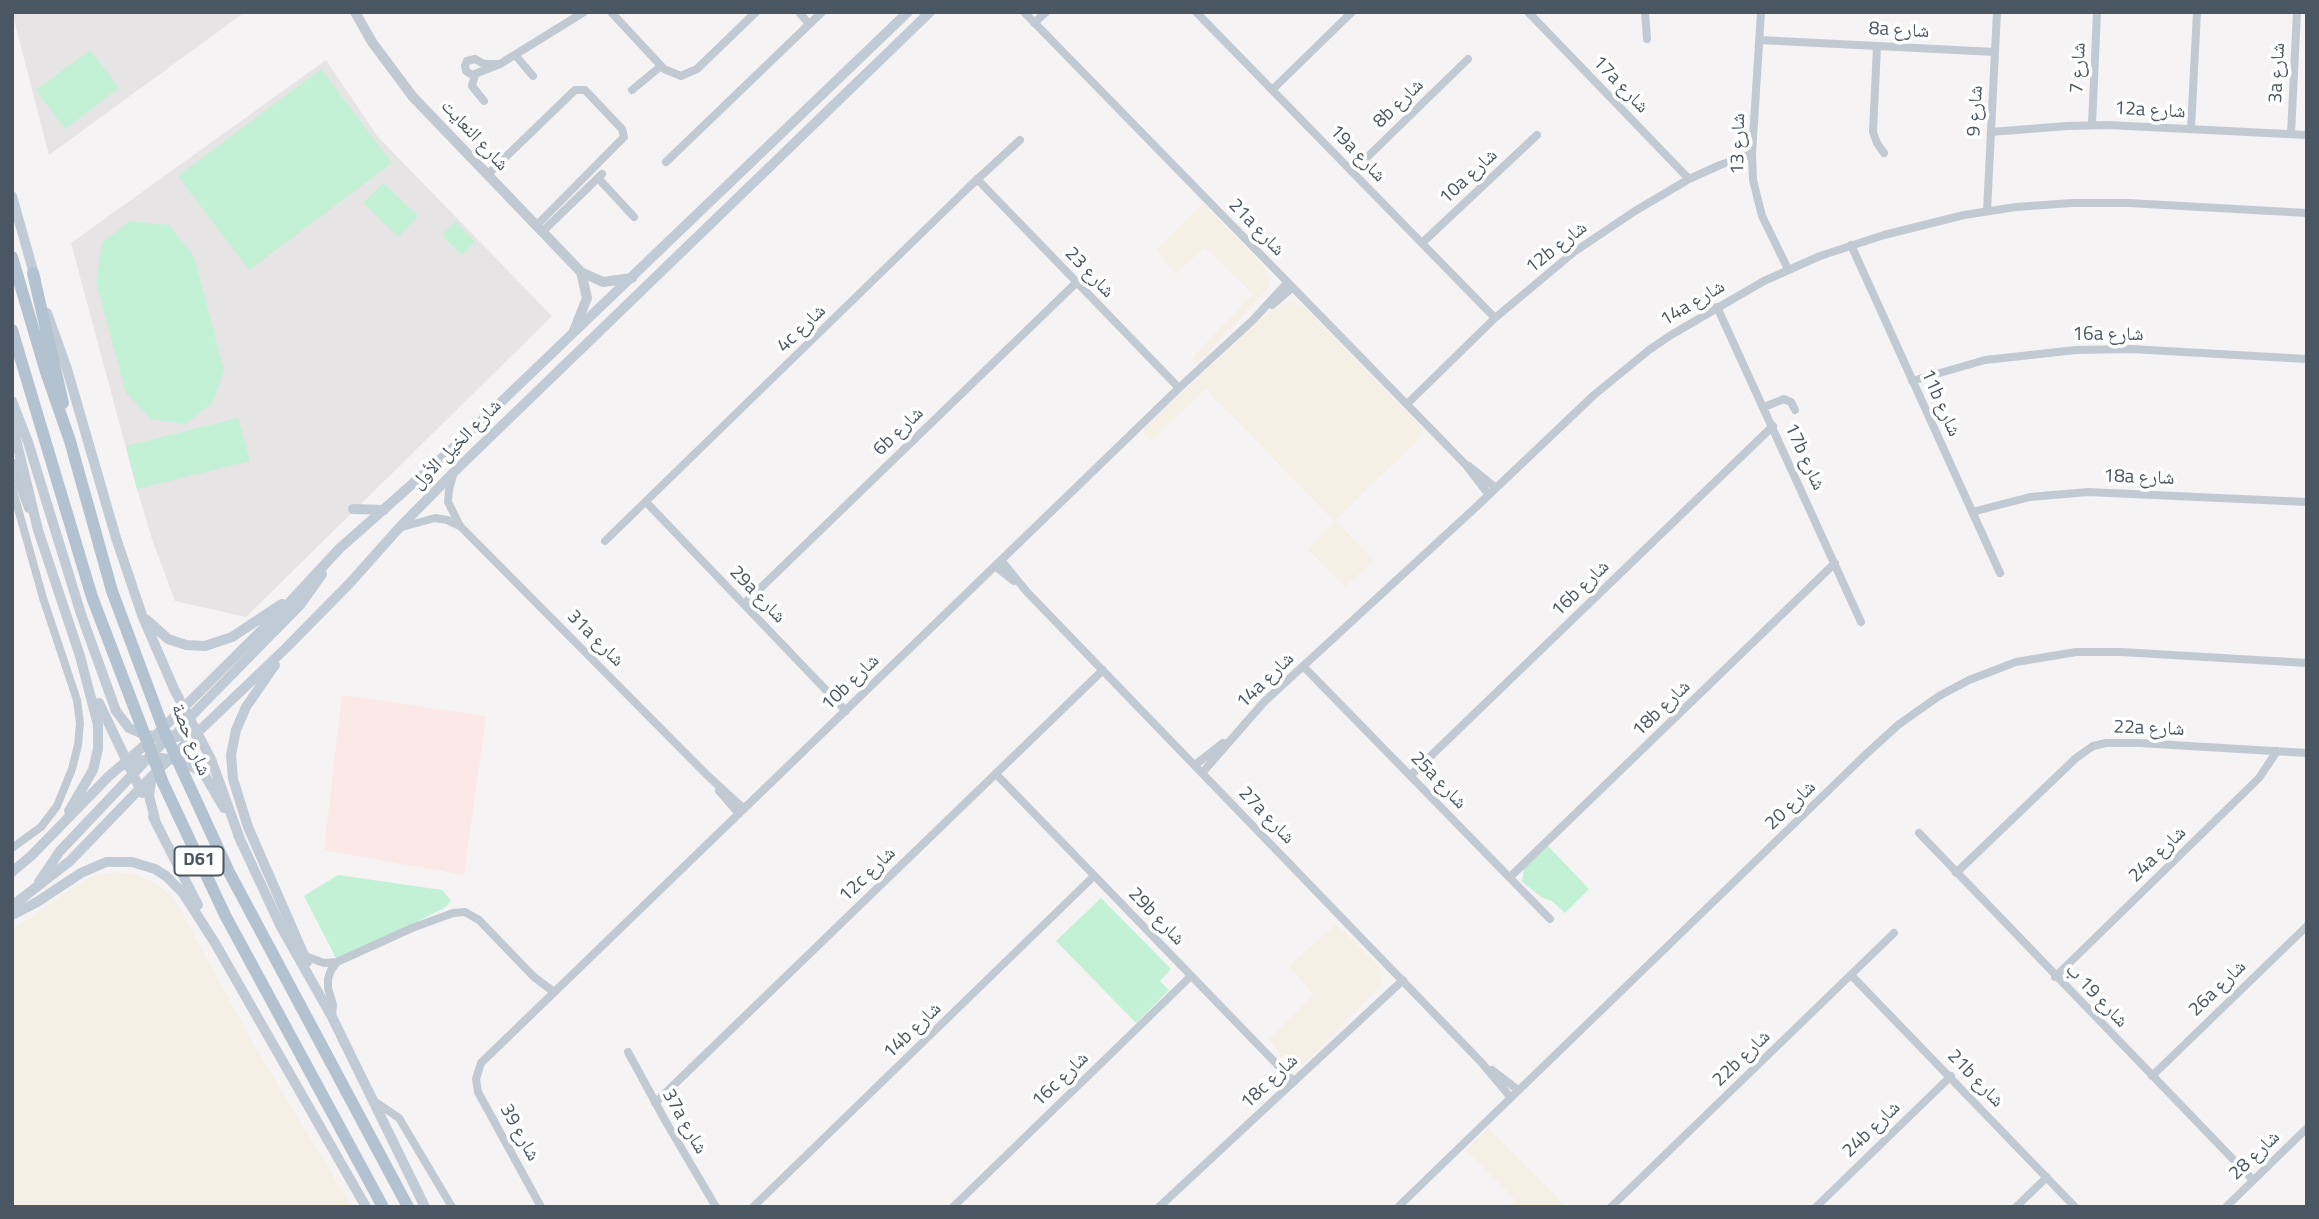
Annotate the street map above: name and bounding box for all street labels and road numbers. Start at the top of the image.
street label: 8a شارع [1868,18,1930,44]
street label: شارع 7 [2066,42,2092,94]
street label: 3a شارع [2265,42,2291,104]
street label: 17a شارع [1587,52,1653,118]
street label: 8b شارع [1369,75,1429,133]
street label: شارع 9 [1963,85,1989,137]
street label: شارع النعايت [435,96,513,176]
street label: 12a شارع [2114,98,2186,124]
street label: شارع 13 [1727,113,1751,175]
street label: 19a شارع [1324,121,1390,187]
street label: 10a شارع [1435,144,1503,210]
street label: 21a شارع [1223,195,1289,261]
street label: 12b شارع [1522,217,1592,279]
street label: شارع 23 [1059,243,1119,303]
street label: 14a شارع [1657,276,1729,332]
street label: 4c شارع [773,300,831,358]
street label: 16a شارع [2072,324,2144,346]
street label: 11b شارع [1915,366,1965,440]
street label: شارع الخيل الأول [407,395,507,495]
street label: 6b شارع [869,403,929,461]
street label: 17b شارع [1779,420,1829,494]
street label: 18a شارع [2103,465,2175,491]
street label: 16b شارع [1547,556,1615,622]
street label: 29a شارع [724,562,790,628]
street label: 31a شارع [562,606,628,672]
street label: 14a شارع [1233,648,1299,714]
street label: 10b شارع [817,650,885,716]
street label: 18b شارع [1628,676,1696,742]
street label: شارع حصة [165,701,215,779]
street label: 22a شارع [2113,716,2185,742]
street label: 25a شارع [1405,748,1471,814]
street label: شارع 20 [1761,776,1821,836]
street label: 27a شارع [1233,783,1299,849]
street label: 24a شارع [2125,822,2191,888]
street label: 12c شارع [835,843,901,907]
road number: D61 [174,846,224,876]
street label: 29b شارع [1123,883,1189,951]
street label: 26a شارع [2185,956,2251,1022]
street label: شارع 19 ب [2060,959,2132,1033]
street label: 14b شارع [879,998,947,1064]
street label: 22b شارع [1708,1026,1776,1092]
street label: 21b شارع [1942,1045,2008,1113]
street label: 16c شارع [1028,1048,1094,1112]
street label: 18c شارع [1237,1050,1303,1114]
street label: 37a شارع [656,1086,712,1158]
street label: 24b شارع [1838,1097,1906,1163]
street label: شارع 39 [494,1101,544,1165]
street label: شارع 28 [2225,1126,2285,1186]

